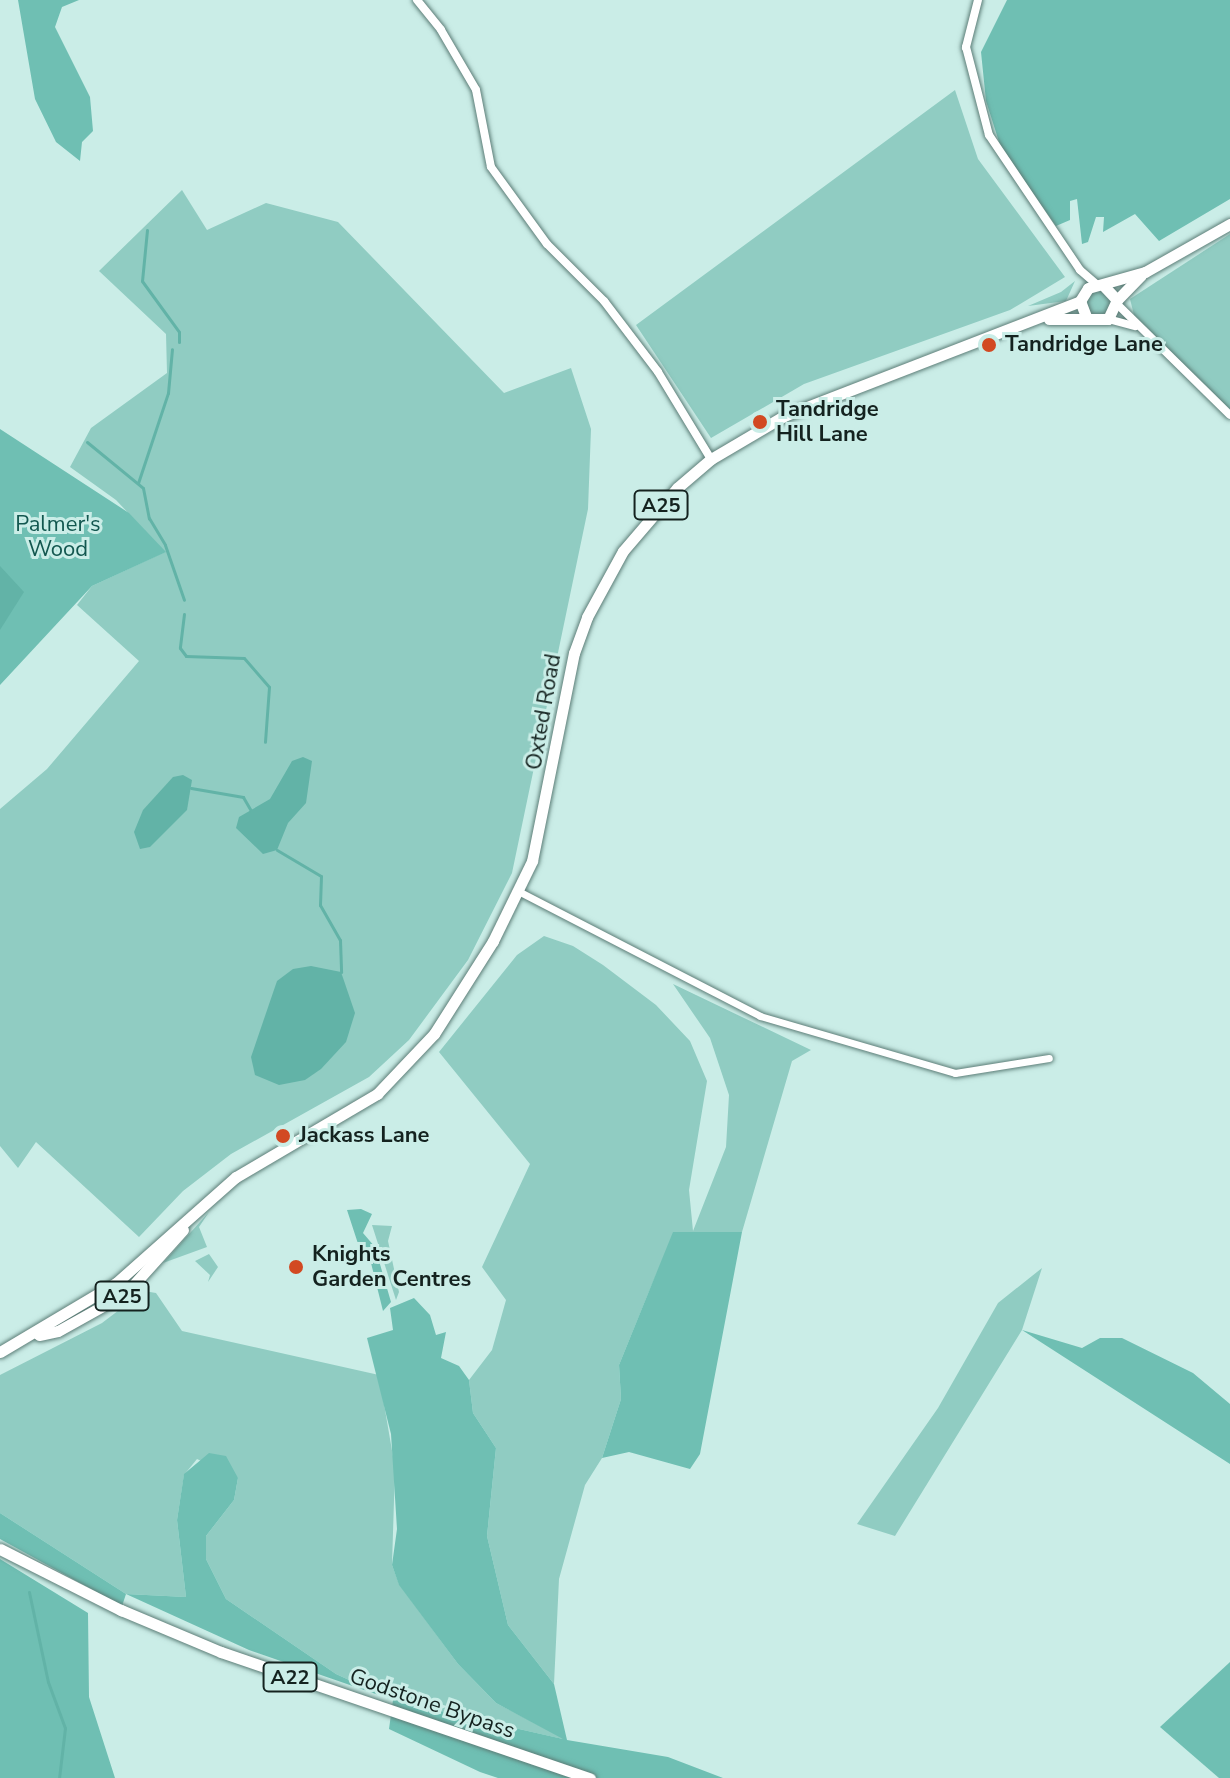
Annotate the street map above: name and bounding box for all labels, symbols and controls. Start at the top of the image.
place label: Tandridge Lane [1005,332,1163,358]
marker: Tandridge Lane [980,336,998,354]
place label: Tandridge Hill Lane [776,396,879,448]
marker: Tandridge Hill Lane [751,413,769,431]
road number: A25 [633,489,689,521]
park label: Palmer's Wood [15,511,101,562]
street label: Oxted Road [521,652,567,772]
place label: Jackass Lane [299,1123,430,1149]
marker: Jackass Lane [274,1127,292,1145]
place label: Knights Garden Centres [312,1241,471,1292]
marker: Knights Garden Centres [287,1258,305,1276]
road number: A25 [94,1280,150,1312]
road number: A22 [262,1661,318,1693]
street label: Godstone Bypass [346,1663,518,1745]

